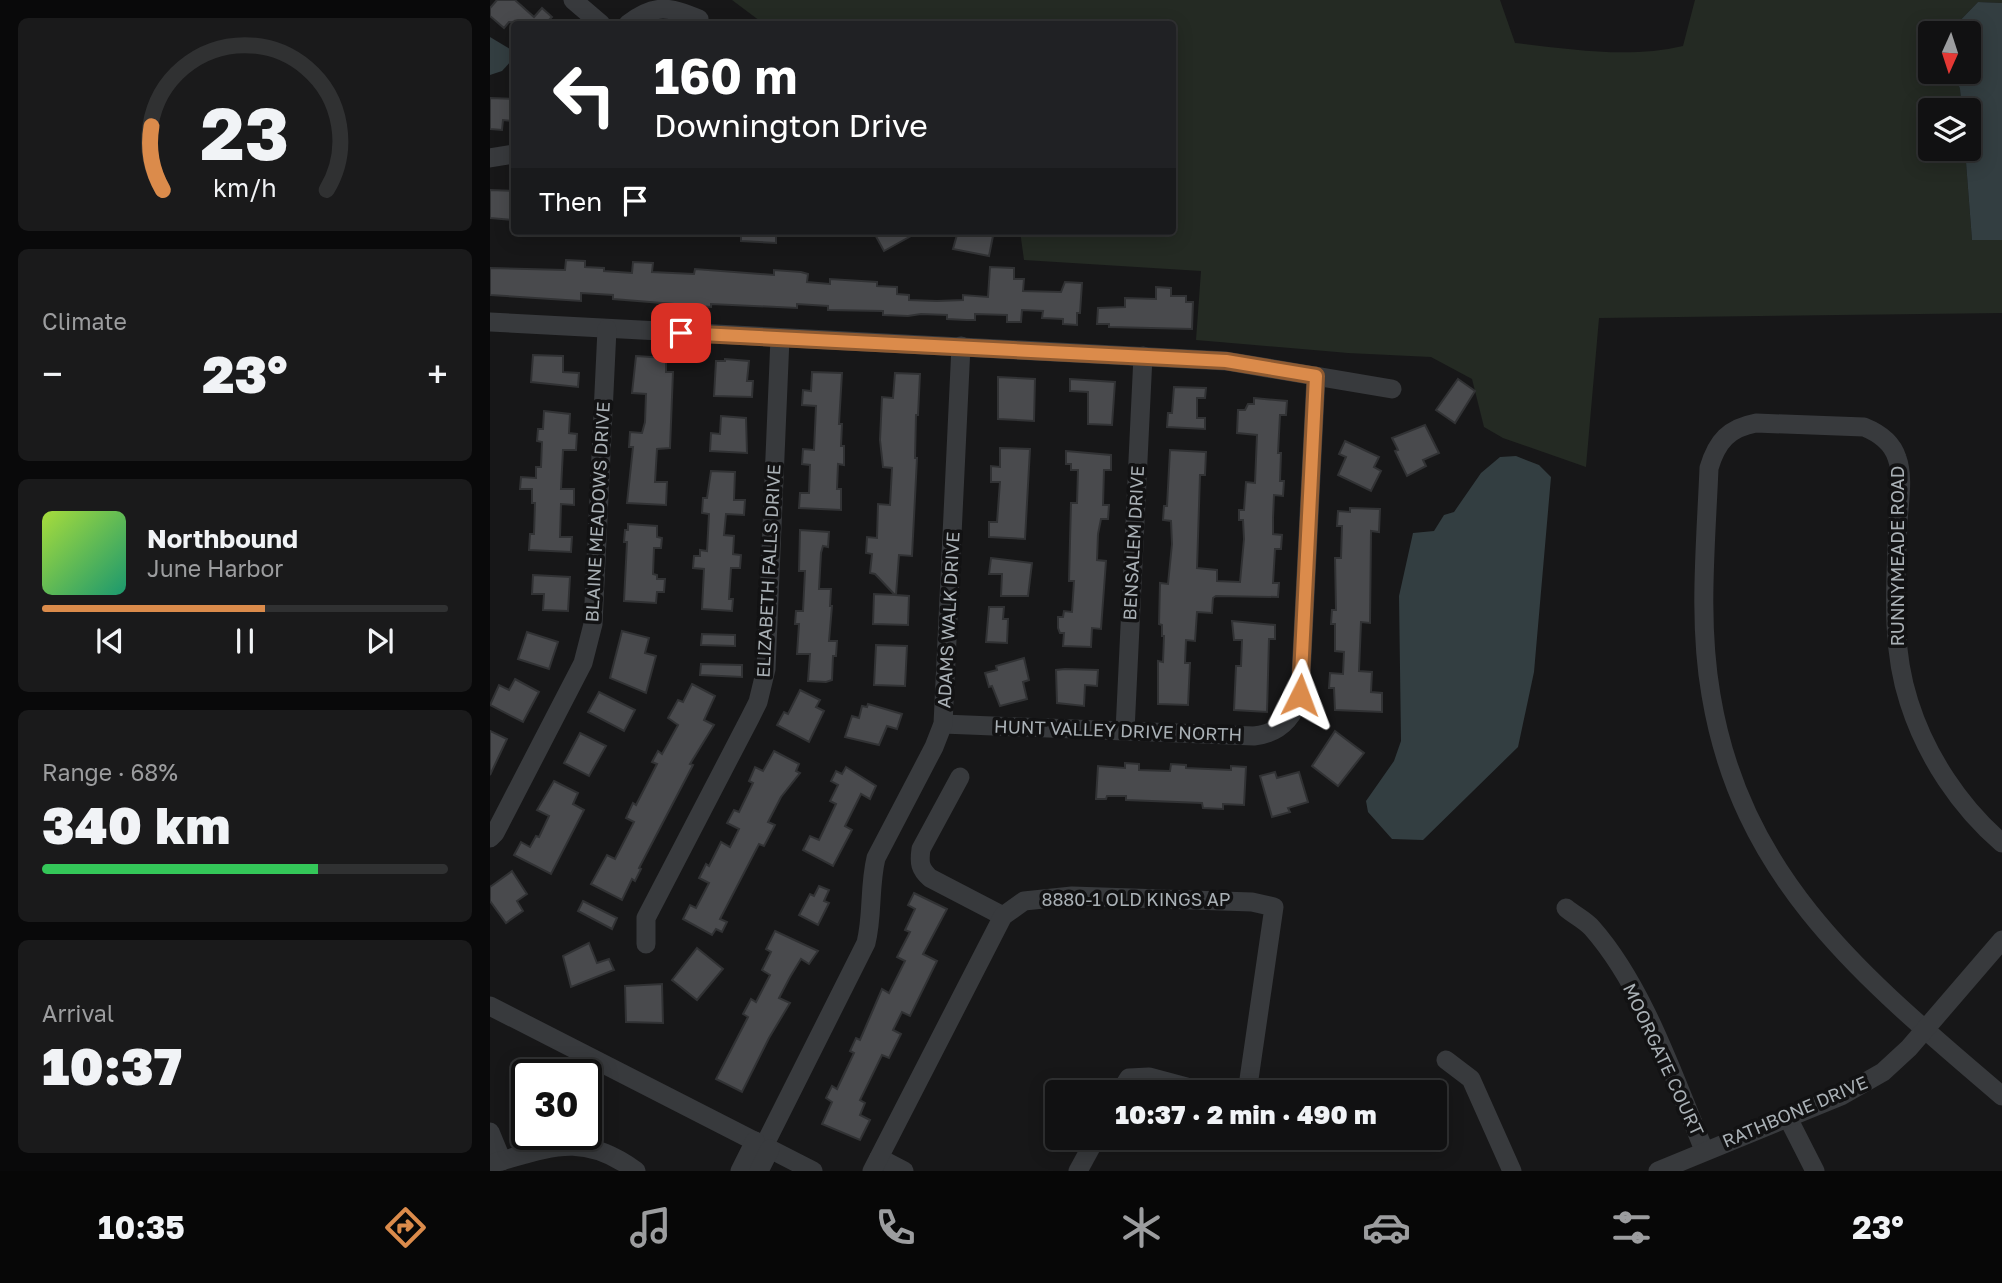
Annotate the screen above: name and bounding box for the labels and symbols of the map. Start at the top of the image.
north arrow [1918,21,1981,84]
pin [651,303,711,363]
street label: BLAINE MEADOWS DRIVE [580,401,614,623]
street label: ELIZABETH FALLS DRIVE [751,464,785,678]
street label: BENSALEM DRIVE [1118,465,1148,621]
street label: RUNNYMEADE ROAD [1886,466,1908,646]
street label: ADAMS WALK DRIVE [932,531,964,709]
position arrow [1263,658,1337,732]
street label: HUNT VALLEY DRIVE NORTH [994,715,1242,745]
street label: 8880-1 OLD KINGS AP [1041,888,1231,910]
street label: MOORGATE COURT [1619,980,1709,1139]
speed limit sign: 30 [511,1059,602,1150]
street label: RATHBONE DRIVE [1719,1071,1871,1152]

